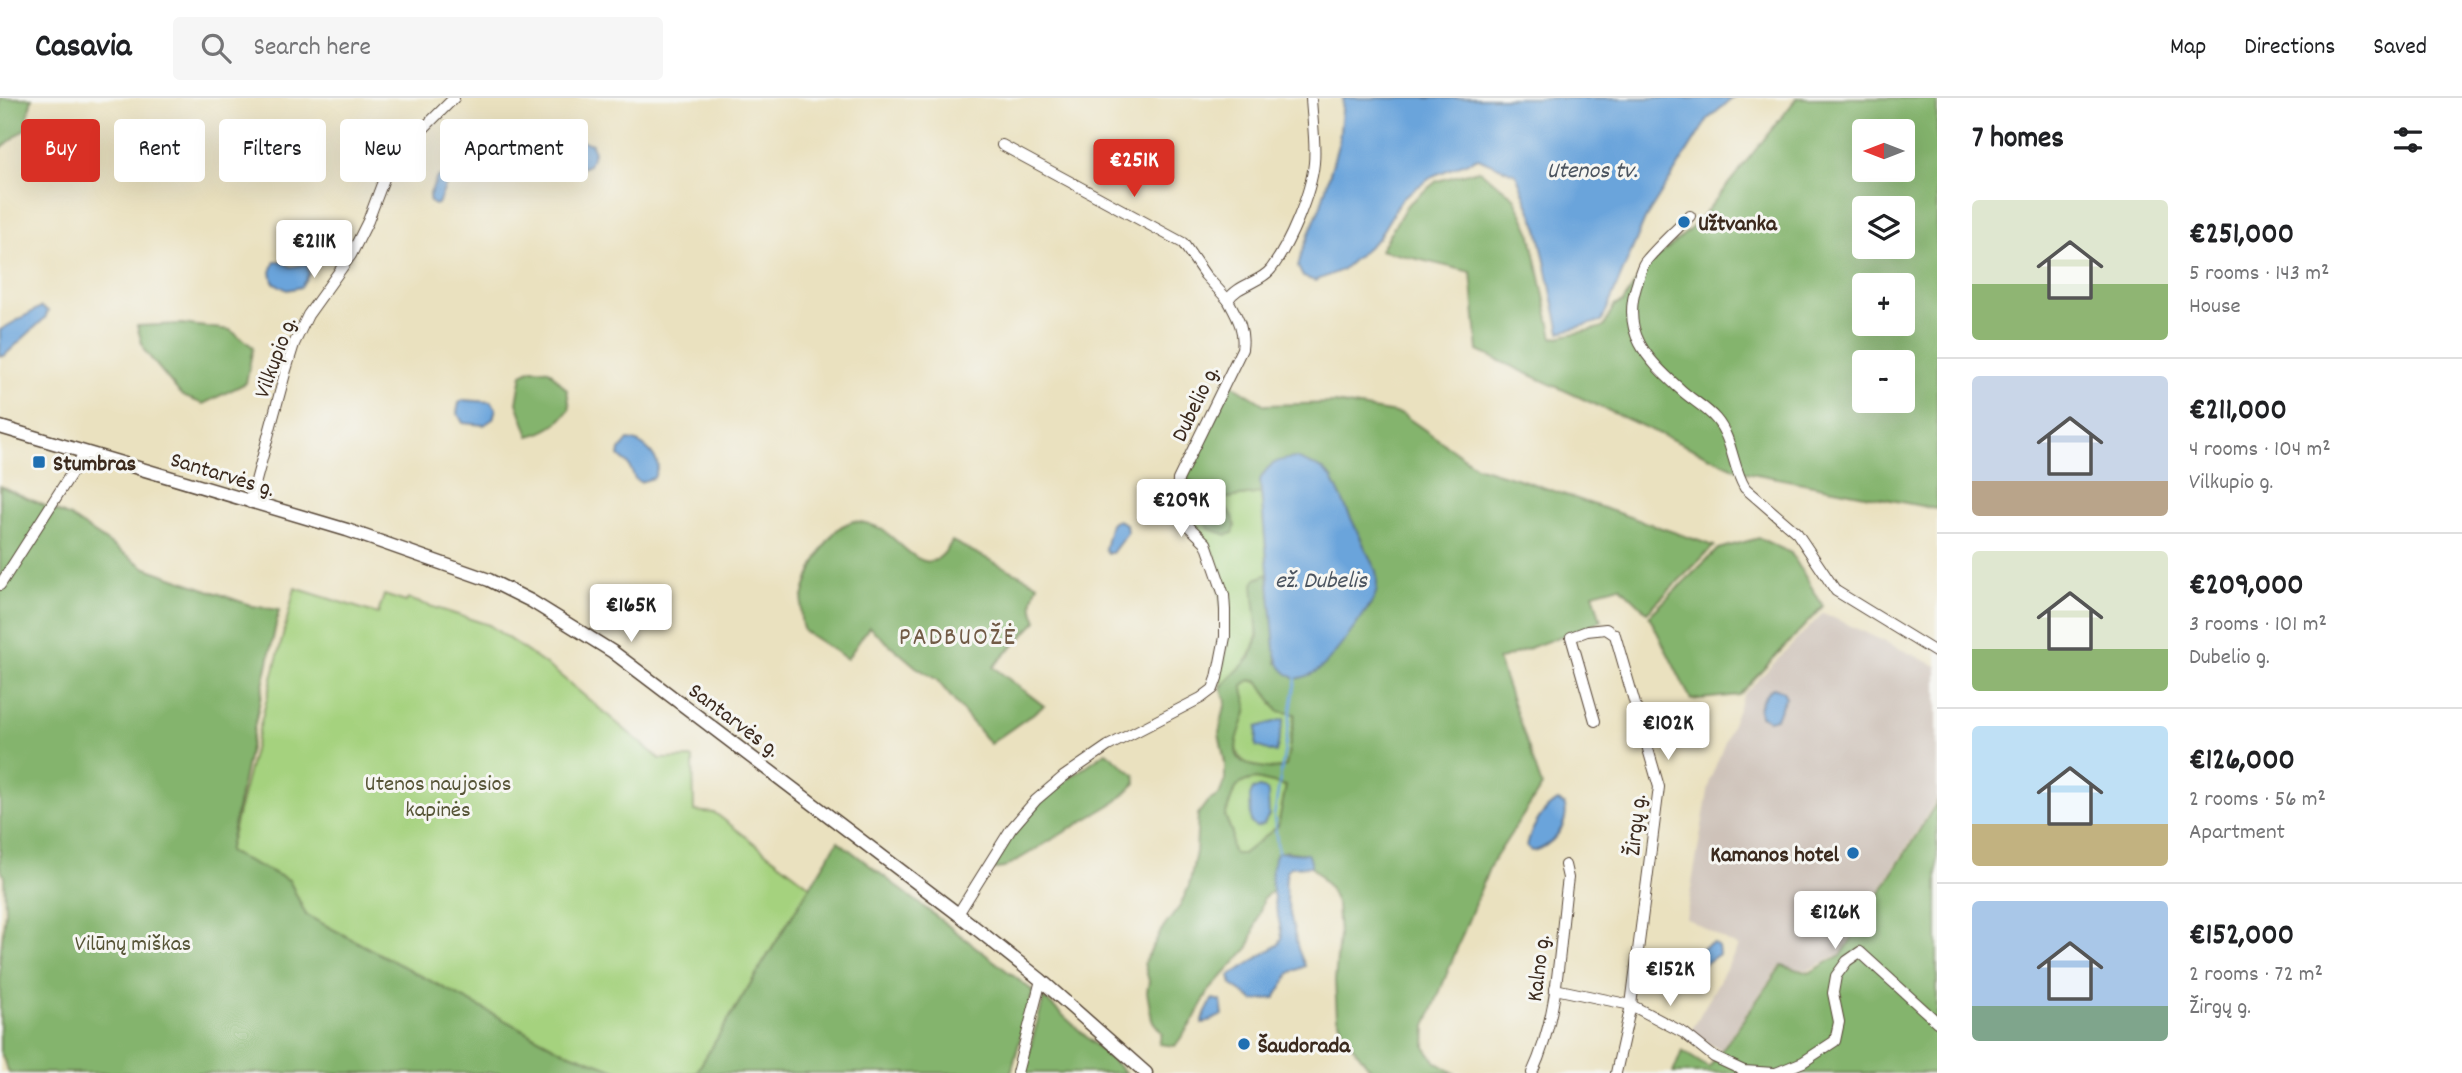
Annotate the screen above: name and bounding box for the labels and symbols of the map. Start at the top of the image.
north arrow [1852,119,1914,182]
pin: €251K [1085,140,1183,199]
water label: Utenos tv. [1546,155,1638,189]
place label: Užtvanka [1698,209,1778,242]
marker: Užtvanka [1676,214,1692,230]
pin: €211K [265,220,363,280]
street label: Vilkupio g. [247,313,307,403]
street label: Dubelio g. [1165,361,1230,448]
street label: Santarvės g. [166,445,278,508]
place label: Stumbras [53,449,137,482]
marker: Stumbras [31,454,47,470]
pin: €209K [1132,480,1230,539]
water label: ež. Dubelis [1275,565,1368,599]
pin: €165K [582,584,680,644]
district label: PADBUOŽĖ [899,620,1017,657]
street label: Santarvės g. [680,676,786,767]
pin: €102K [1619,702,1717,762]
park label: Utenos naujosios kapinės [365,769,511,828]
street label: Žirgų g. [1618,793,1657,858]
place label: Kamanos hotel [1710,840,1840,873]
marker: Kamanos hotel [1845,845,1861,861]
pin: €126K [1786,892,1884,951]
park label: Vilūnų miškas [75,929,191,962]
street label: Kalno g. [1520,933,1561,1004]
pin: €152K [1621,948,1719,1008]
place label: Šaudorada [1258,1031,1351,1064]
marker: Šaudorada [1236,1036,1252,1052]

